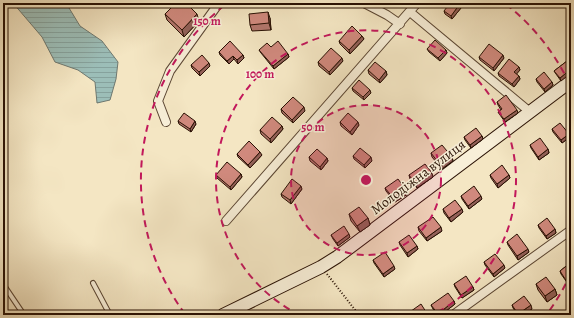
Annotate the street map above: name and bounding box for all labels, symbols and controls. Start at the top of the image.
text: 150 m [193,13,221,29]
text: 100 m [246,66,274,82]
text: 50 m [301,119,325,135]
street label: Молодіжна вулиця [367,135,469,219]
centre of rings [359,173,373,187]

